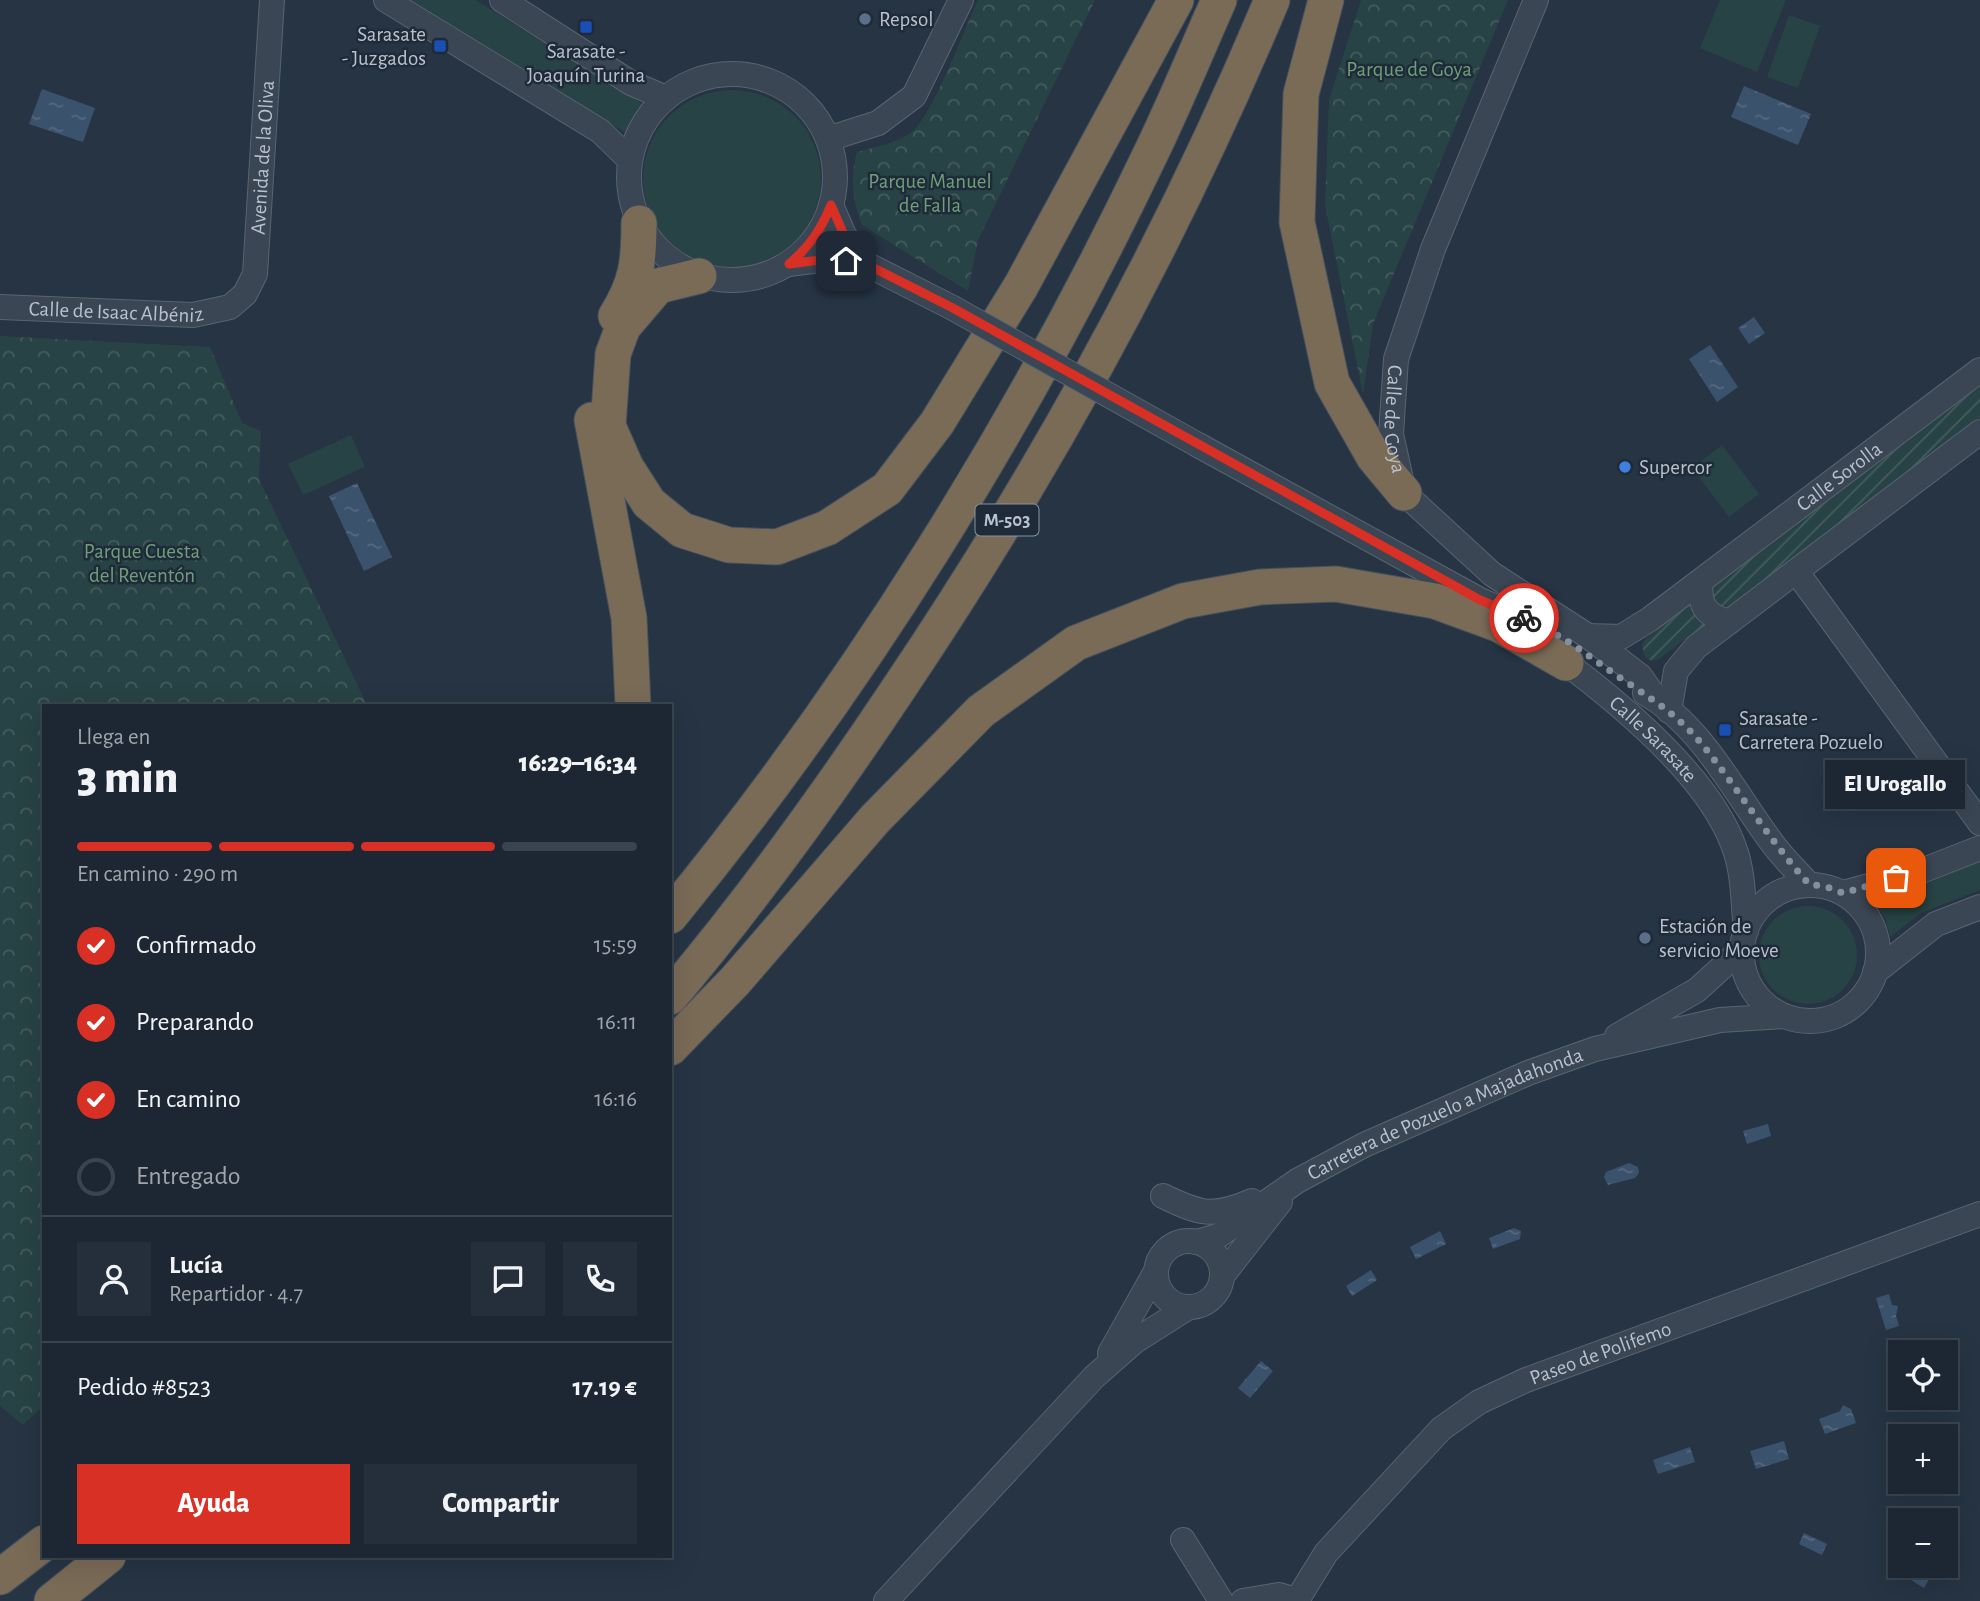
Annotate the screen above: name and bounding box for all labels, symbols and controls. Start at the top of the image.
place label: Repsol [879,9,934,30]
marker: Repsol [857,11,873,27]
marker: Sarasate - Joaquín Turina [578,19,594,35]
place label: Sarasate - Juzgados [342,24,426,69]
marker: Sarasate - Juzgados [432,38,448,54]
place label: Sarasate - Joaquín Turina [527,41,646,86]
park label: Parque de Goya [1346,59,1472,80]
street label: Avenida de la Oliva [247,80,278,235]
park label: Parque Manuel de Falla [868,171,992,216]
pin [816,231,876,291]
icon: home [827,242,865,280]
street label: Calle de Isaac Albéniz [28,298,205,326]
street label: Calle de Goya [1381,364,1410,475]
street label: Calle Sorolla [1792,437,1886,515]
place label: Supercor [1639,457,1712,478]
marker: Supercor [1617,459,1633,475]
road number: M-503 [976,505,1038,536]
park label: Parque Cuesta del Reventón [84,541,200,586]
courier [1489,583,1559,653]
icon: bike [1505,599,1543,637]
street label: Calle Sarasate [1606,692,1701,786]
place label: Sarasate - Carretera Pozuelo [1739,708,1883,753]
marker: Sarasate - Carretera Pozuelo [1717,722,1733,738]
text: Llega en [77,726,150,749]
text: 16:29–16:34 [519,750,637,776]
text: 3 min [77,755,178,801]
callout: El Urogallo [1826,759,1966,808]
text: El Urogallo [1844,773,1946,796]
pin [1866,848,1926,908]
icon: bag [1877,859,1915,897]
text: En camino · 290 m [77,863,238,886]
place label: Estación de servicio Moeve [1659,916,1779,961]
icon: check [77,927,115,965]
marker: Estación de servicio Moeve [1637,930,1653,946]
text: Confirmado [136,932,257,958]
text: 15:59 [594,934,637,957]
icon: check [77,1004,115,1042]
text: Preparando [136,1009,254,1035]
text: 16:11 [597,1011,637,1034]
street label: Carretera de Pozuelo a Majadahonda [1304,1044,1586,1184]
icon: check [77,1081,115,1119]
text: En camino [136,1086,241,1112]
text: 16:16 [594,1088,637,1111]
text: Entregado [136,1163,241,1189]
button: person [77,1242,151,1316]
button: chat [471,1242,545,1316]
button: phone [563,1242,637,1316]
text: Lucía [169,1252,223,1278]
text: Repartidor · 4.7 [169,1283,303,1306]
street label: Paseo de Polifemo [1527,1317,1674,1388]
map controls [1888,1340,1958,1578]
button: locate [1888,1340,1958,1410]
text: Pedido #8523 [77,1374,211,1400]
text: 17.19 € [572,1374,637,1400]
button: + [1888,1424,1958,1494]
button: Ayuda [77,1464,350,1544]
button: Compartir [364,1464,637,1544]
button: − [1888,1508,1958,1578]

